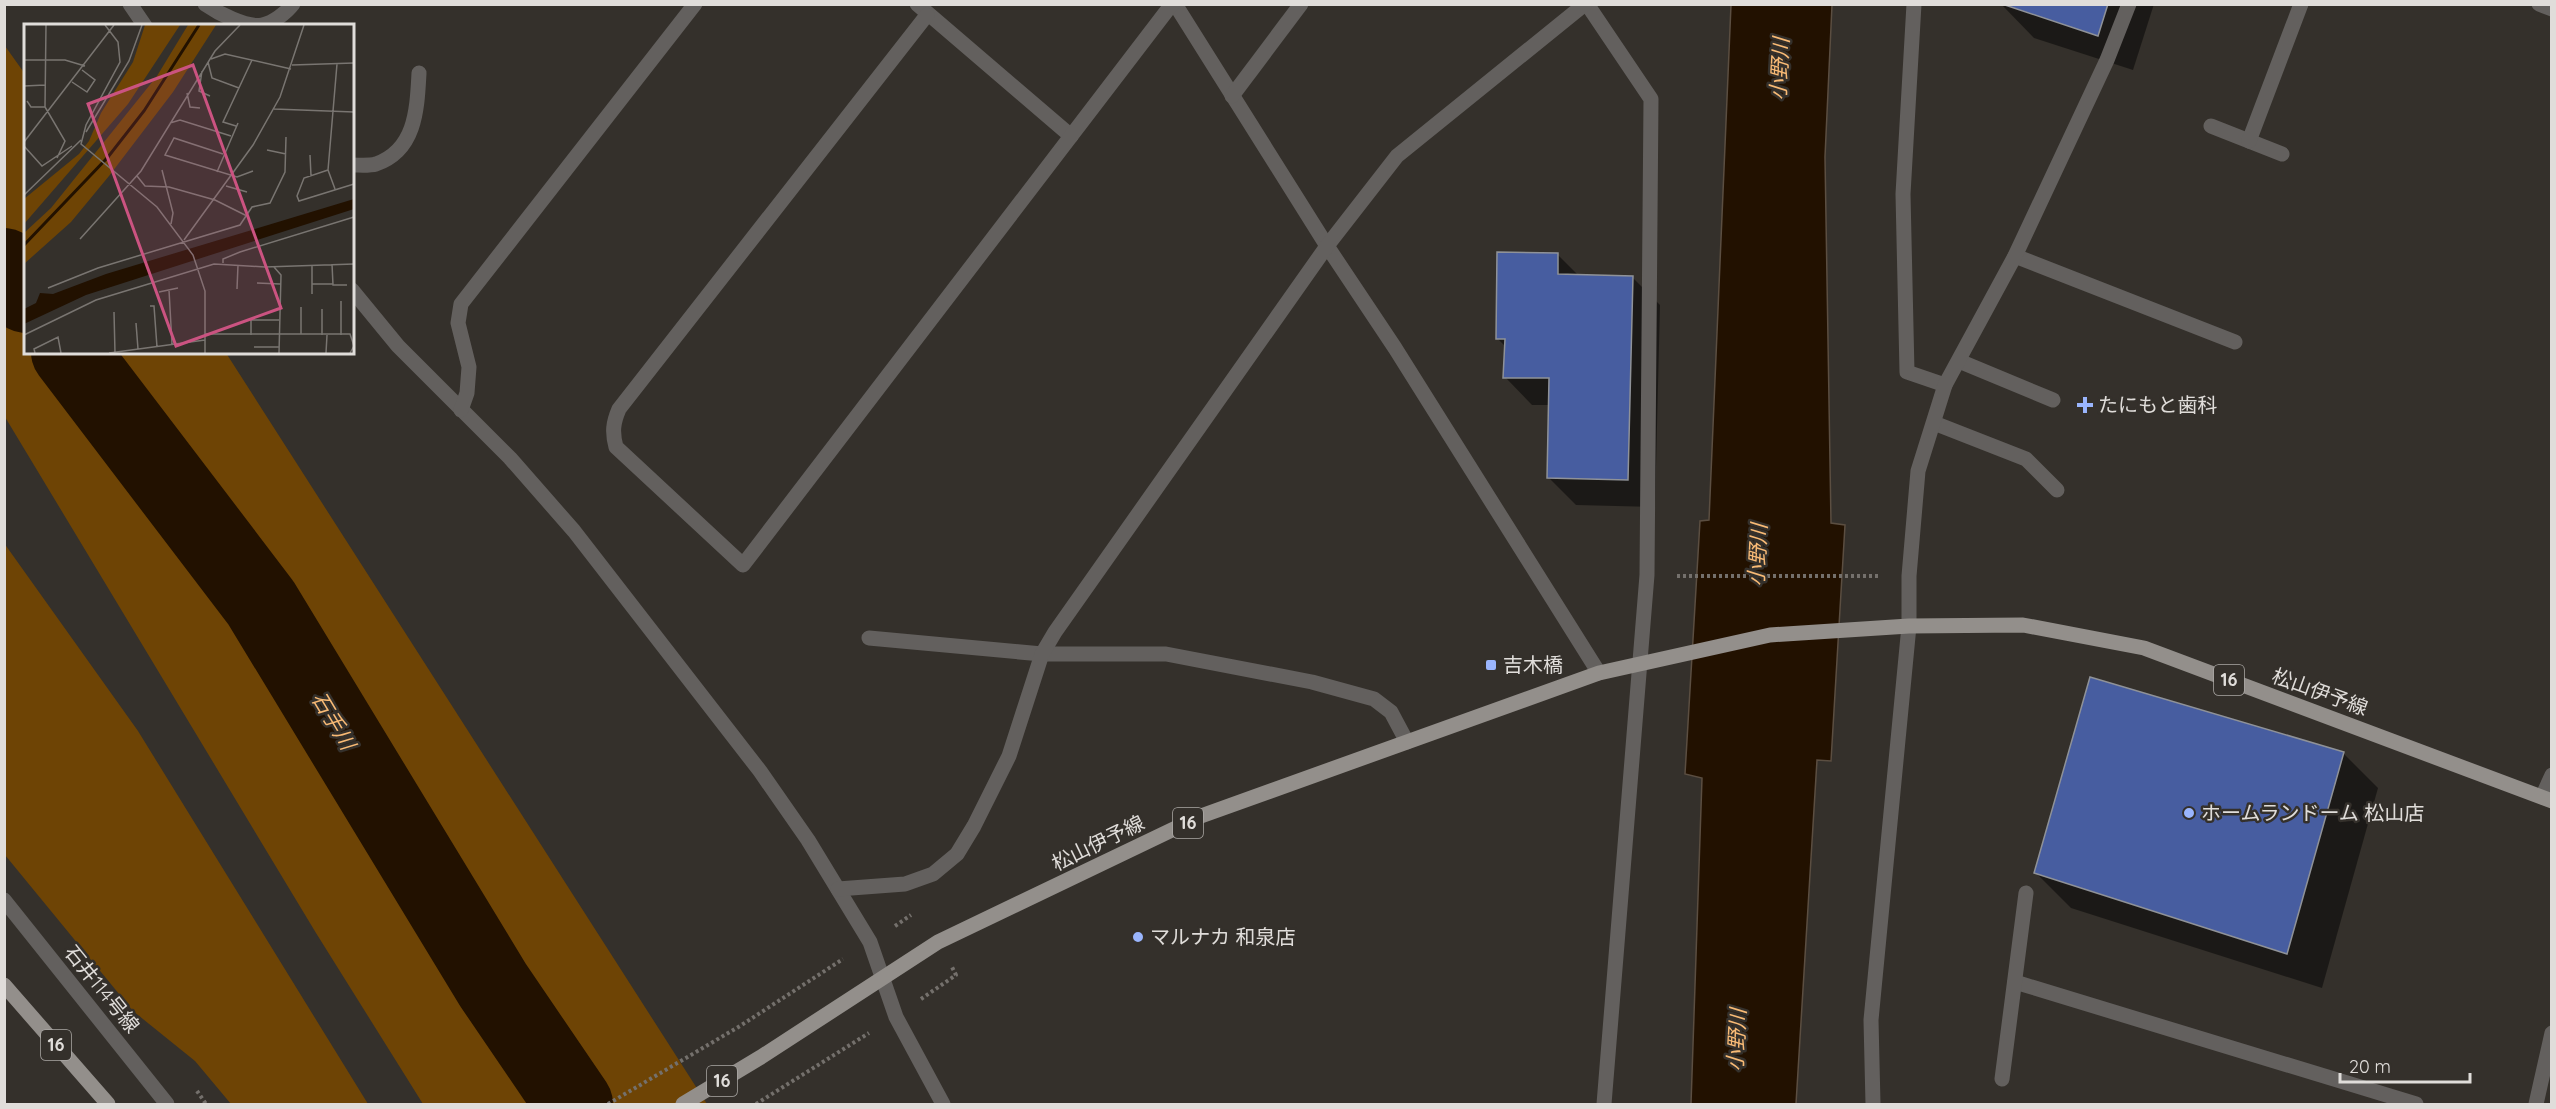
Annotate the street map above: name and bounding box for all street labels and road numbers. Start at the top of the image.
street label: 松山伊予線 [2269,663,2371,720]
road number: 16 [2214,665,2244,695]
road number: 16 [1173,808,1203,838]
street label: 松山伊予線 [1047,809,1148,876]
street label: 石井114号線 [60,940,145,1037]
road number: 16 [41,1030,71,1060]
road number: 16 [707,1066,737,1096]

